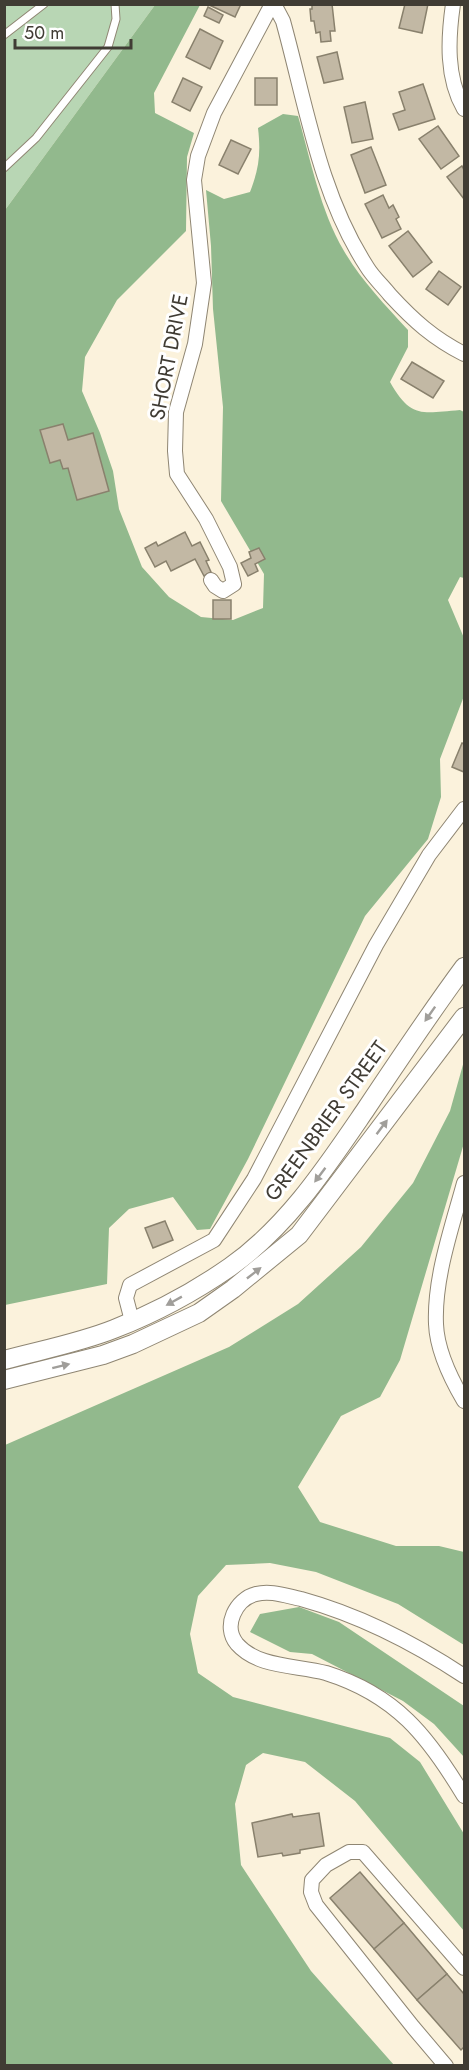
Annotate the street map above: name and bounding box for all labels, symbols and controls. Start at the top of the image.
scale bar [15,12,130,50]
text: 50 m [24,20,64,46]
street label: SHORT DRIVE [142,292,196,422]
one-way arrow [425,1006,436,1022]
street label: GREENBRIER STREET [258,1035,395,1207]
one-way arrow [375,1120,387,1135]
one-way arrow [314,1167,326,1183]
one-way arrow [246,1266,262,1279]
one-way arrow [165,1296,182,1306]
one-way arrow [52,1361,70,1370]

